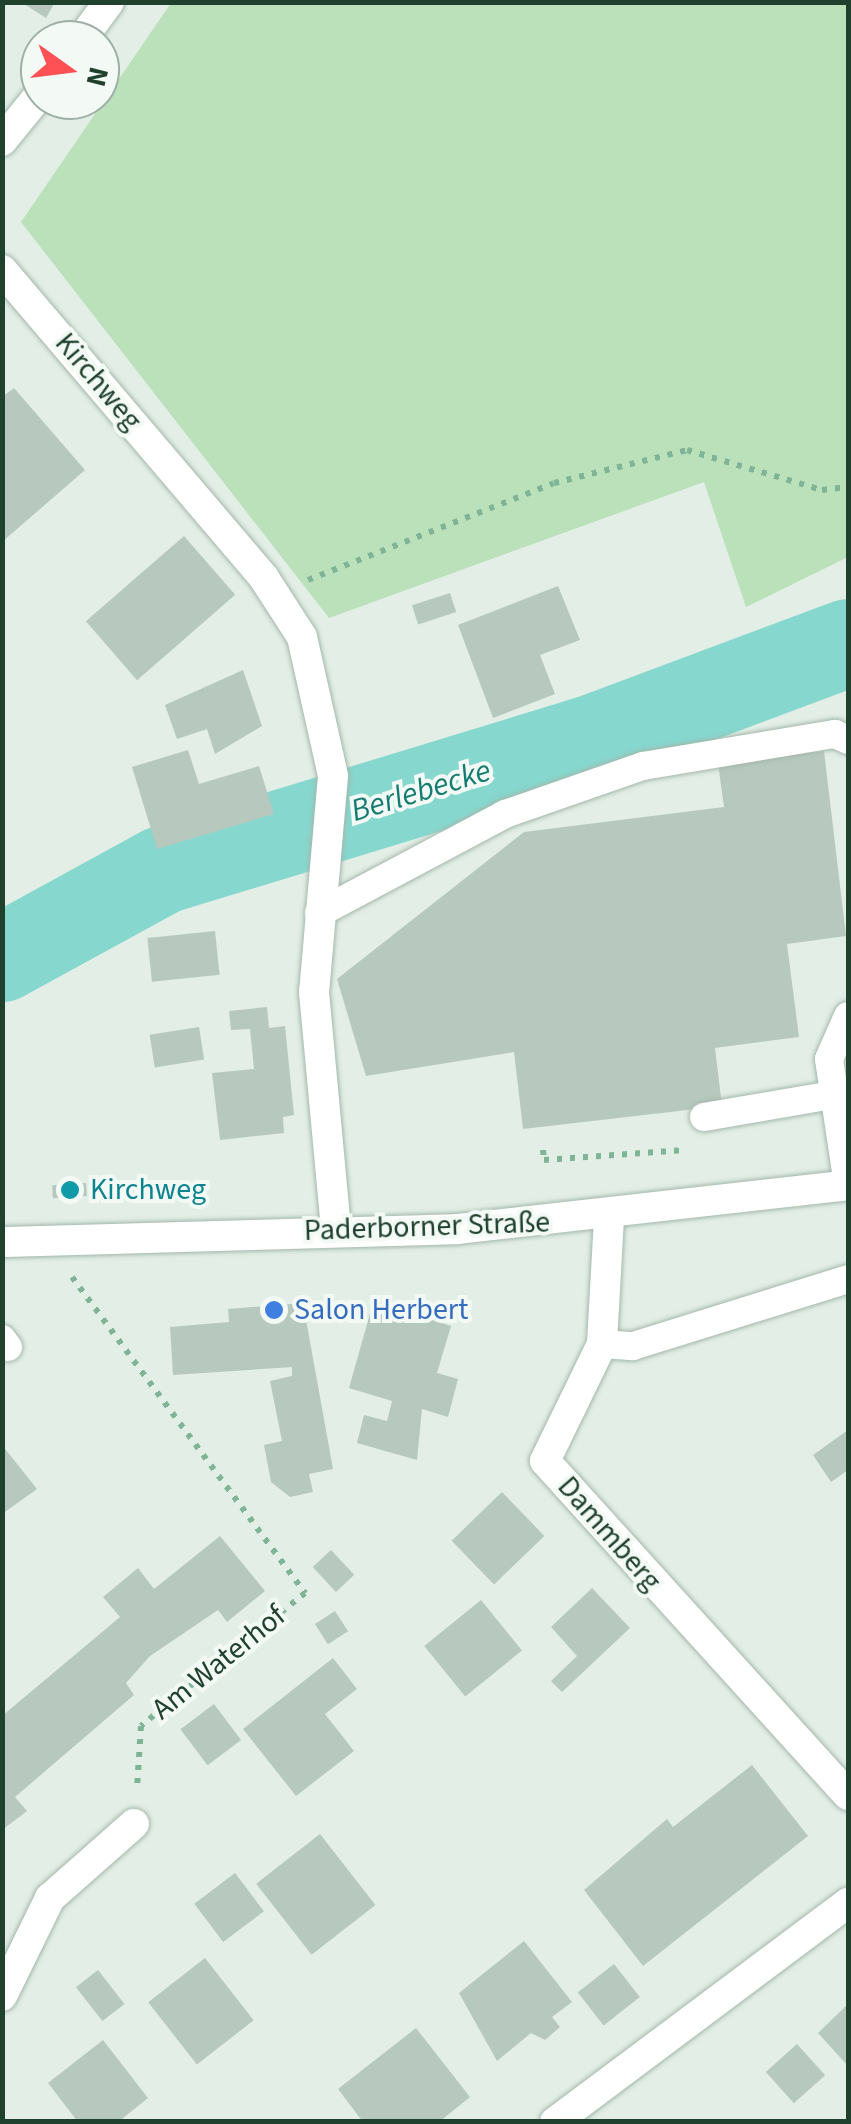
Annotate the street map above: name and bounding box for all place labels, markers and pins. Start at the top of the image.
place label: Kirchweg [90,1172,206,1208]
marker: Kirchweg [59,1179,81,1201]
place label: Salon Herbert [294,1292,468,1328]
marker: Salon Herbert [263,1299,285,1321]

